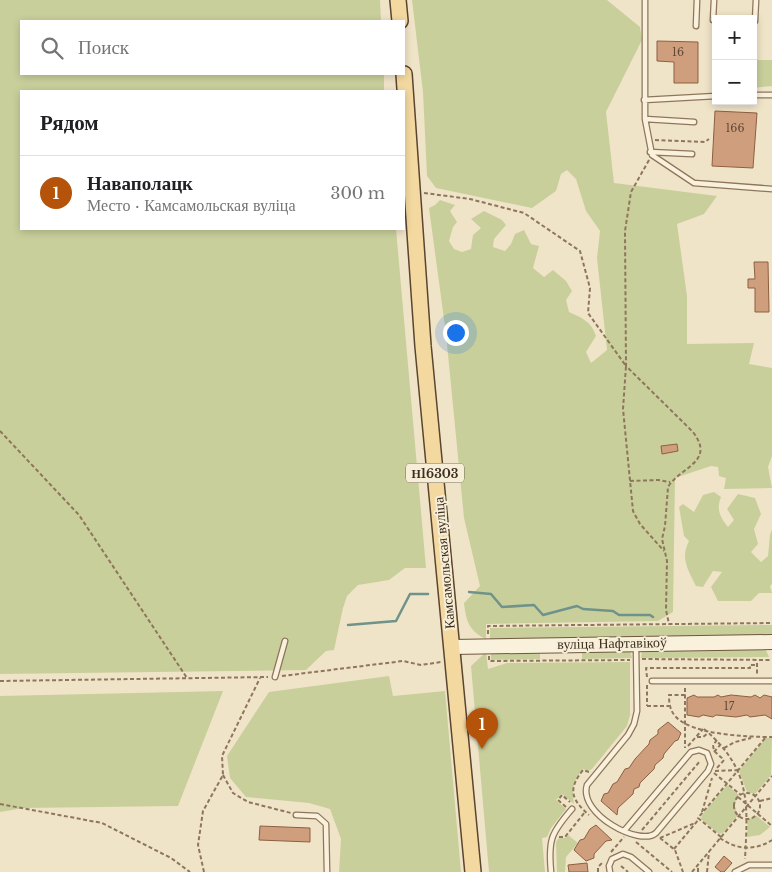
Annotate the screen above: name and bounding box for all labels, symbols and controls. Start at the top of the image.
map controls [712,15,757,105]
button: + [712,15,757,60]
search box [20,20,405,75]
icon: search [38,34,66,62]
text: Поиск [78,36,129,59]
house number: 16 [672,45,684,59]
button: − [712,60,757,105]
text: Рядом [40,110,99,136]
house number: 166 [725,121,745,135]
text: Наваполацк [87,172,193,195]
text: 1 [53,183,59,203]
text: 300 m [331,183,385,203]
text: Место · Камсамольская вуліца [87,195,296,215]
your location [443,320,469,346]
road number: Н16303 [406,463,464,482]
street label: Камсамольская вуліца [429,495,459,630]
street label: вуліца Нафтавікоў [557,633,667,653]
house number: 17 [724,699,735,713]
pin: 1 [466,708,498,749]

